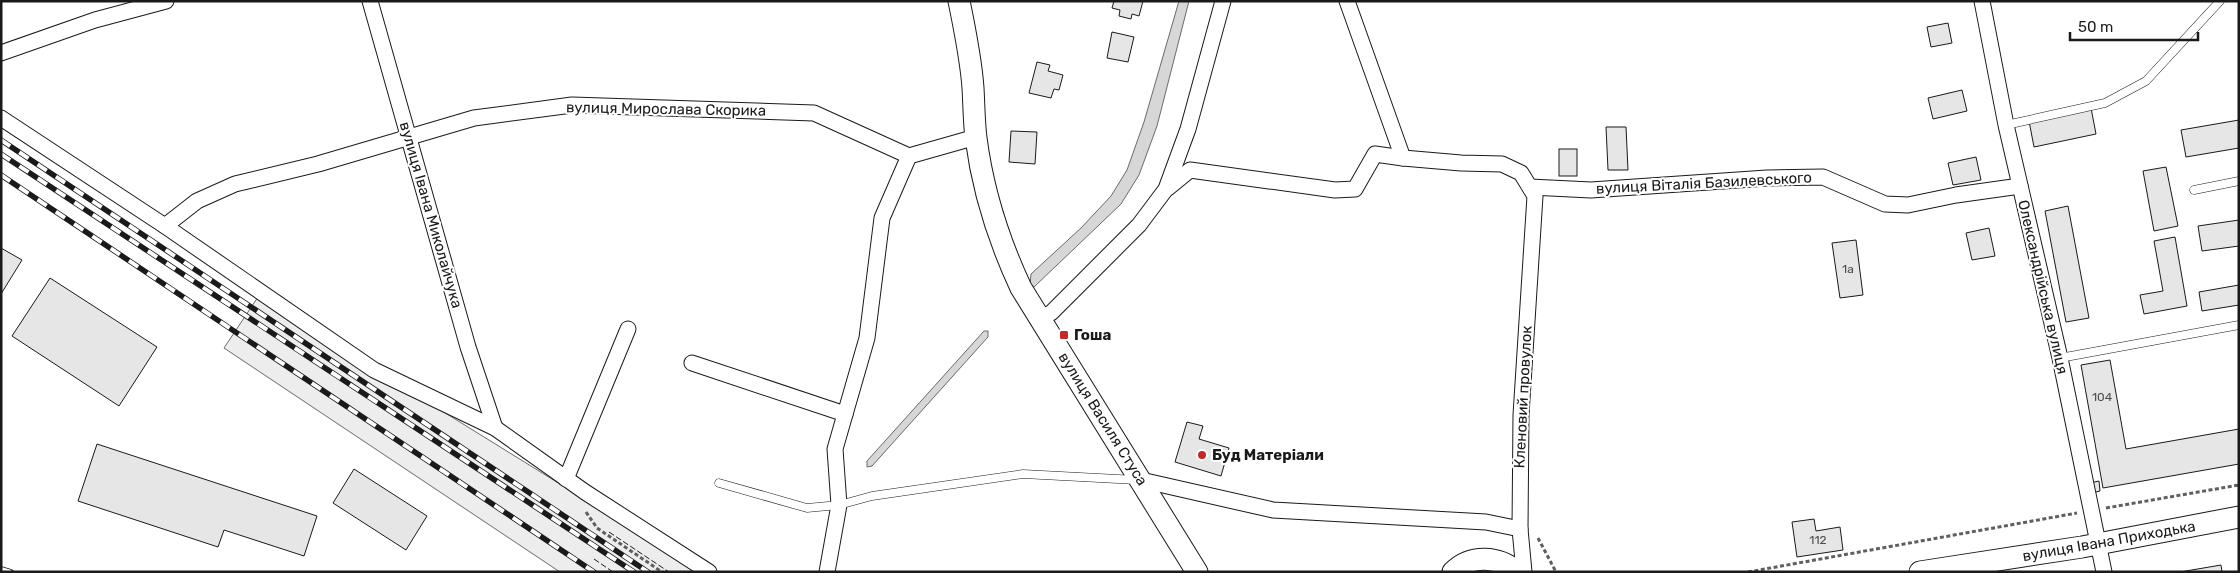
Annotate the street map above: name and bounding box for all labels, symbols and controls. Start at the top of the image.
scale bar [2070,10,2198,42]
text: 50 m [2078,18,2113,36]
street label: вулиця Мирослава Скорика [566,98,766,120]
street label: вулиця Івана Миколайчука [396,120,466,310]
street label: вулиця Віталія Базилевського [1596,168,1812,198]
street label: Олександрійська вулиця [2014,198,2072,376]
house number: 1а [1842,262,1854,276]
street label: Кленовий провулок [1510,325,1536,469]
place label: Гоша [1074,326,1111,344]
marker: Гоша [1058,329,1070,341]
street label: вулиця Василя Стуса [1055,349,1151,489]
house number: 104 [2092,390,2113,404]
place label: Буд Матерiали [1212,446,1324,464]
marker: Буд Матерiали [1196,449,1208,461]
street label: вулиця Івана Приходька [2021,517,2197,565]
house number: 112 [1809,533,1827,547]

